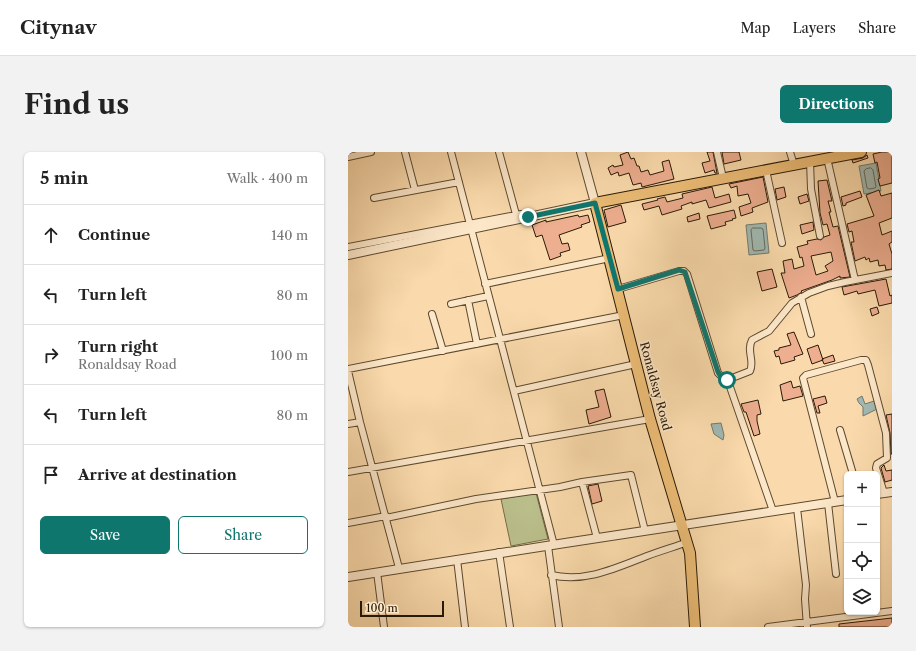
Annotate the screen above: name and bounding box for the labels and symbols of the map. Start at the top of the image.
route end [519,208,537,226]
street label: Ronaldsay Road [637,340,675,433]
route start [718,371,736,389]
scale bar [360,599,444,618]

